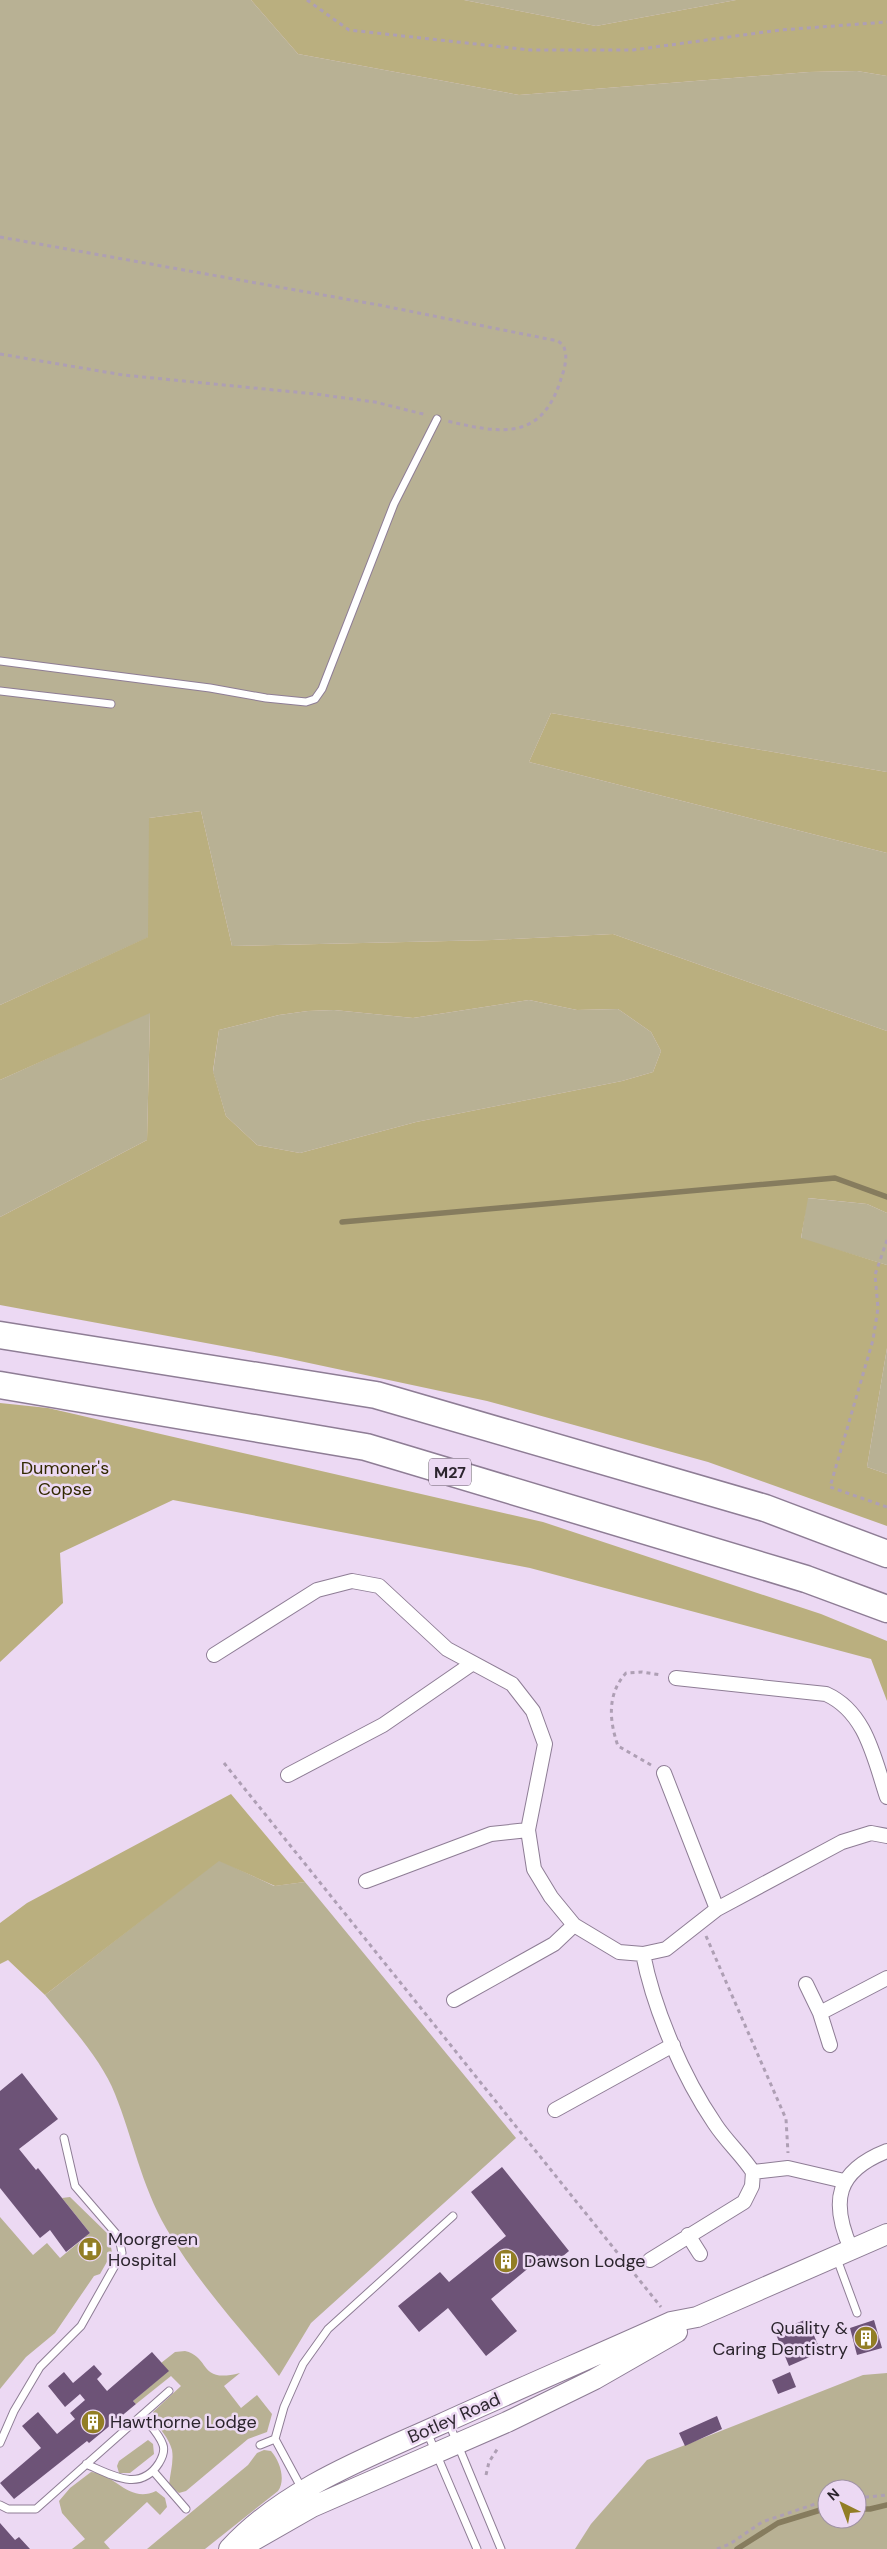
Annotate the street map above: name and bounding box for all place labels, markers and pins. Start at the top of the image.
place label: Moorgreen Hospital [108,2227,198,2272]
hospital icon: Moorgreen Hospital [77,2236,103,2262]
building icon: Dawson Lodge [493,2248,519,2274]
place label: Dawson Lodge [524,2249,646,2273]
place label: Quality & Caring Dentistry [712,2316,848,2361]
building icon: Quality & Caring Dentistry [853,2325,879,2351]
building icon: Hawthorne Lodge [80,2409,106,2435]
place label: Hawthorne Lodge [110,2410,257,2434]

